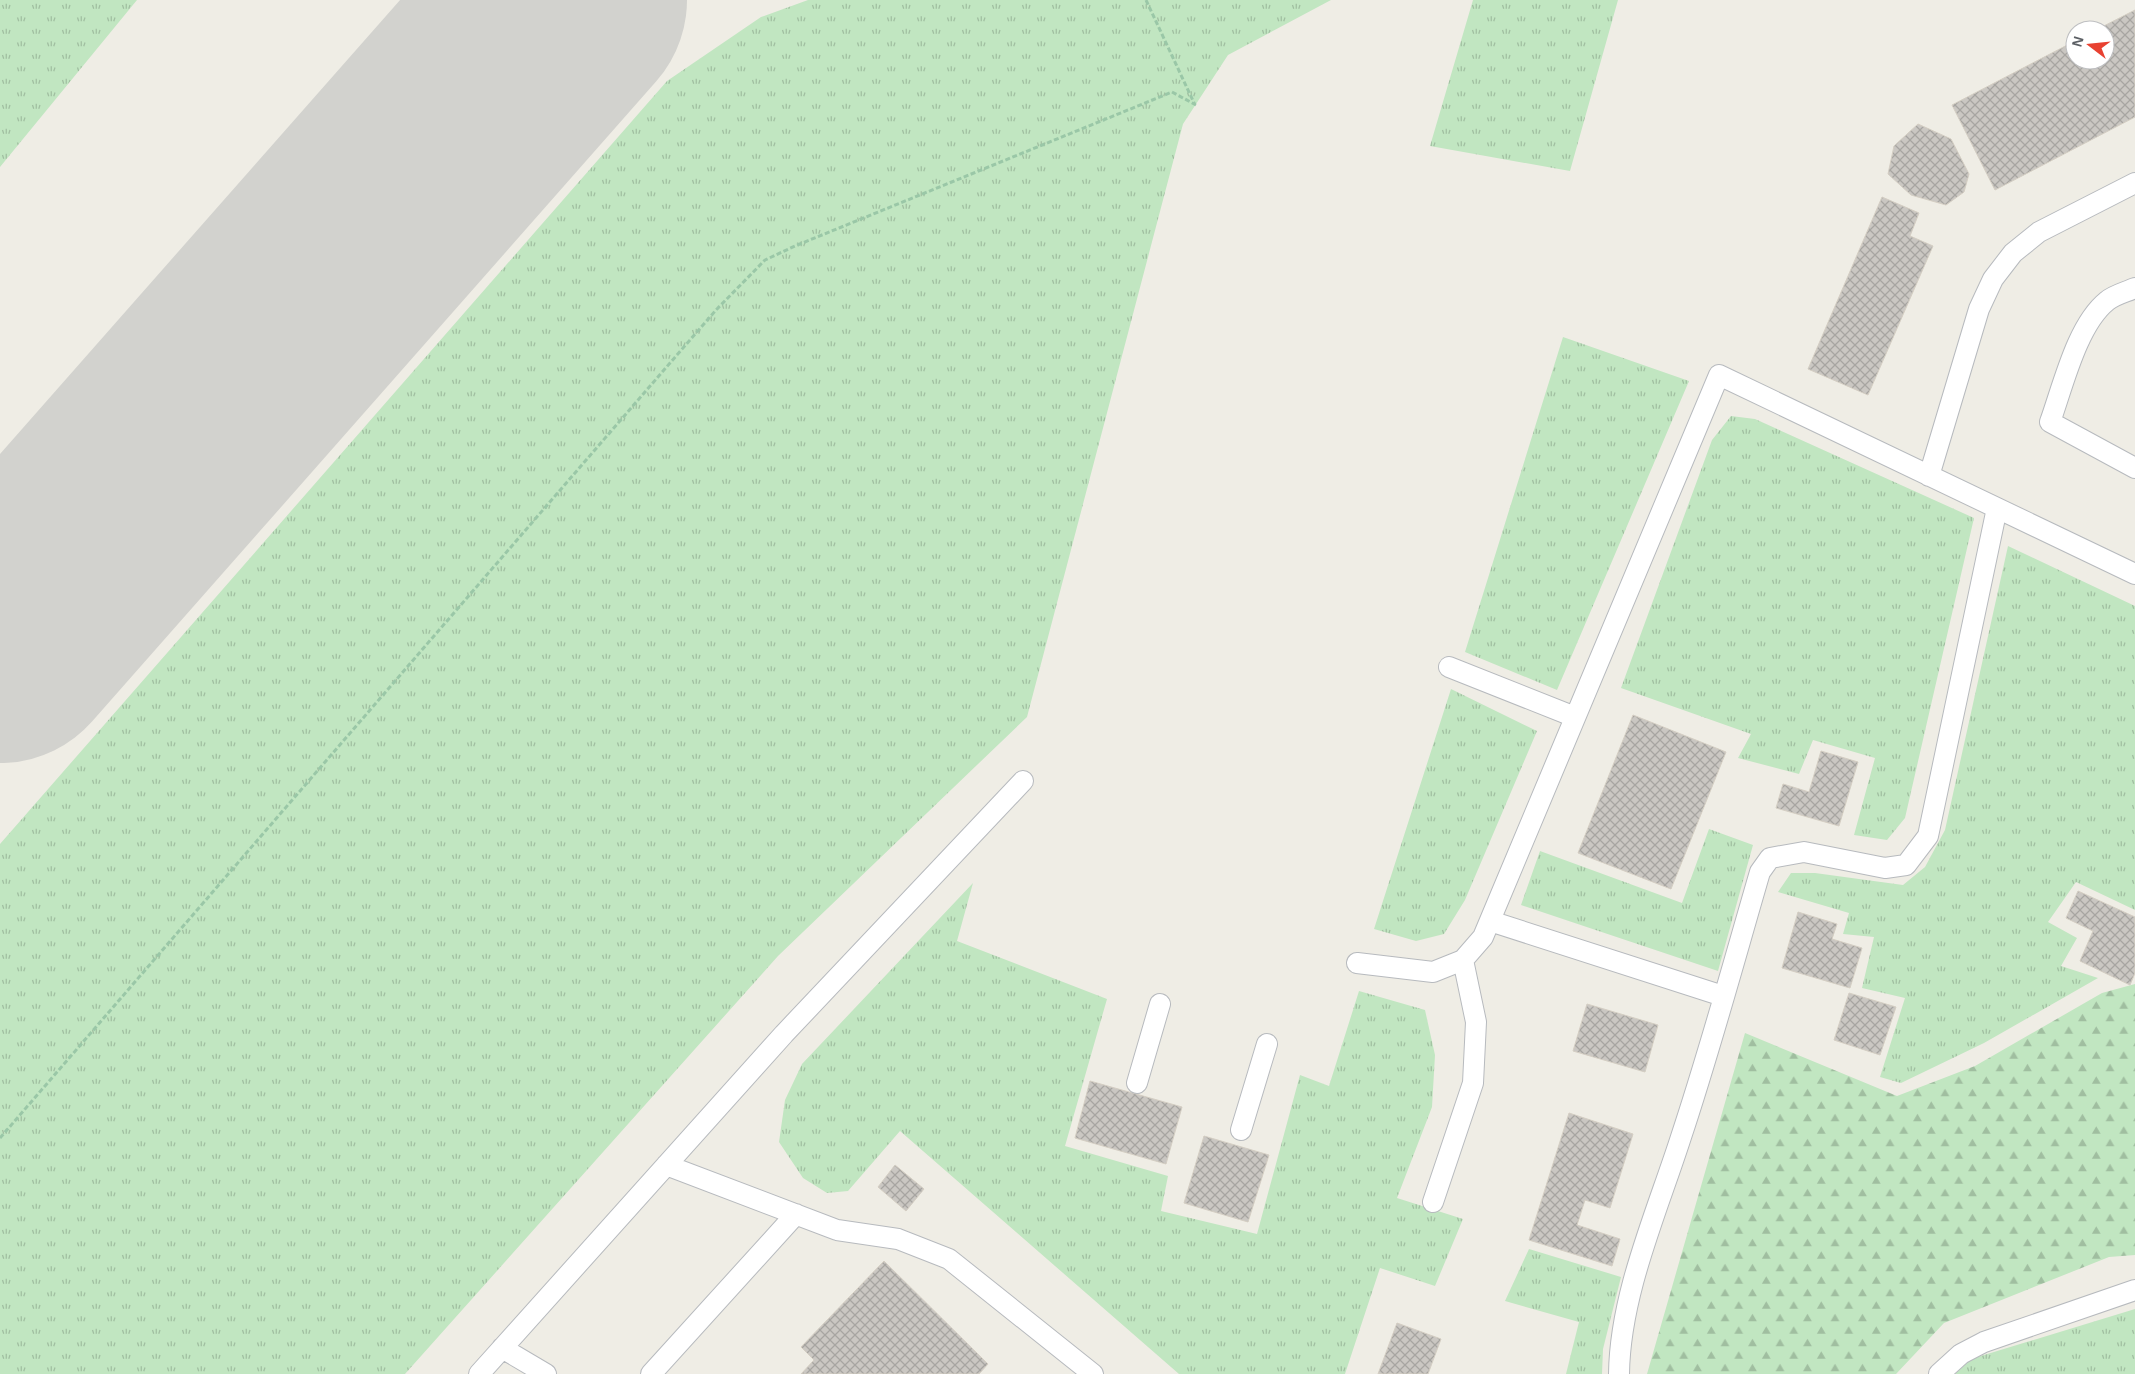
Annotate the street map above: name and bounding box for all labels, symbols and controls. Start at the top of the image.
north arrow [2065,20,2115,70]
text: N [2068,34,2087,48]

